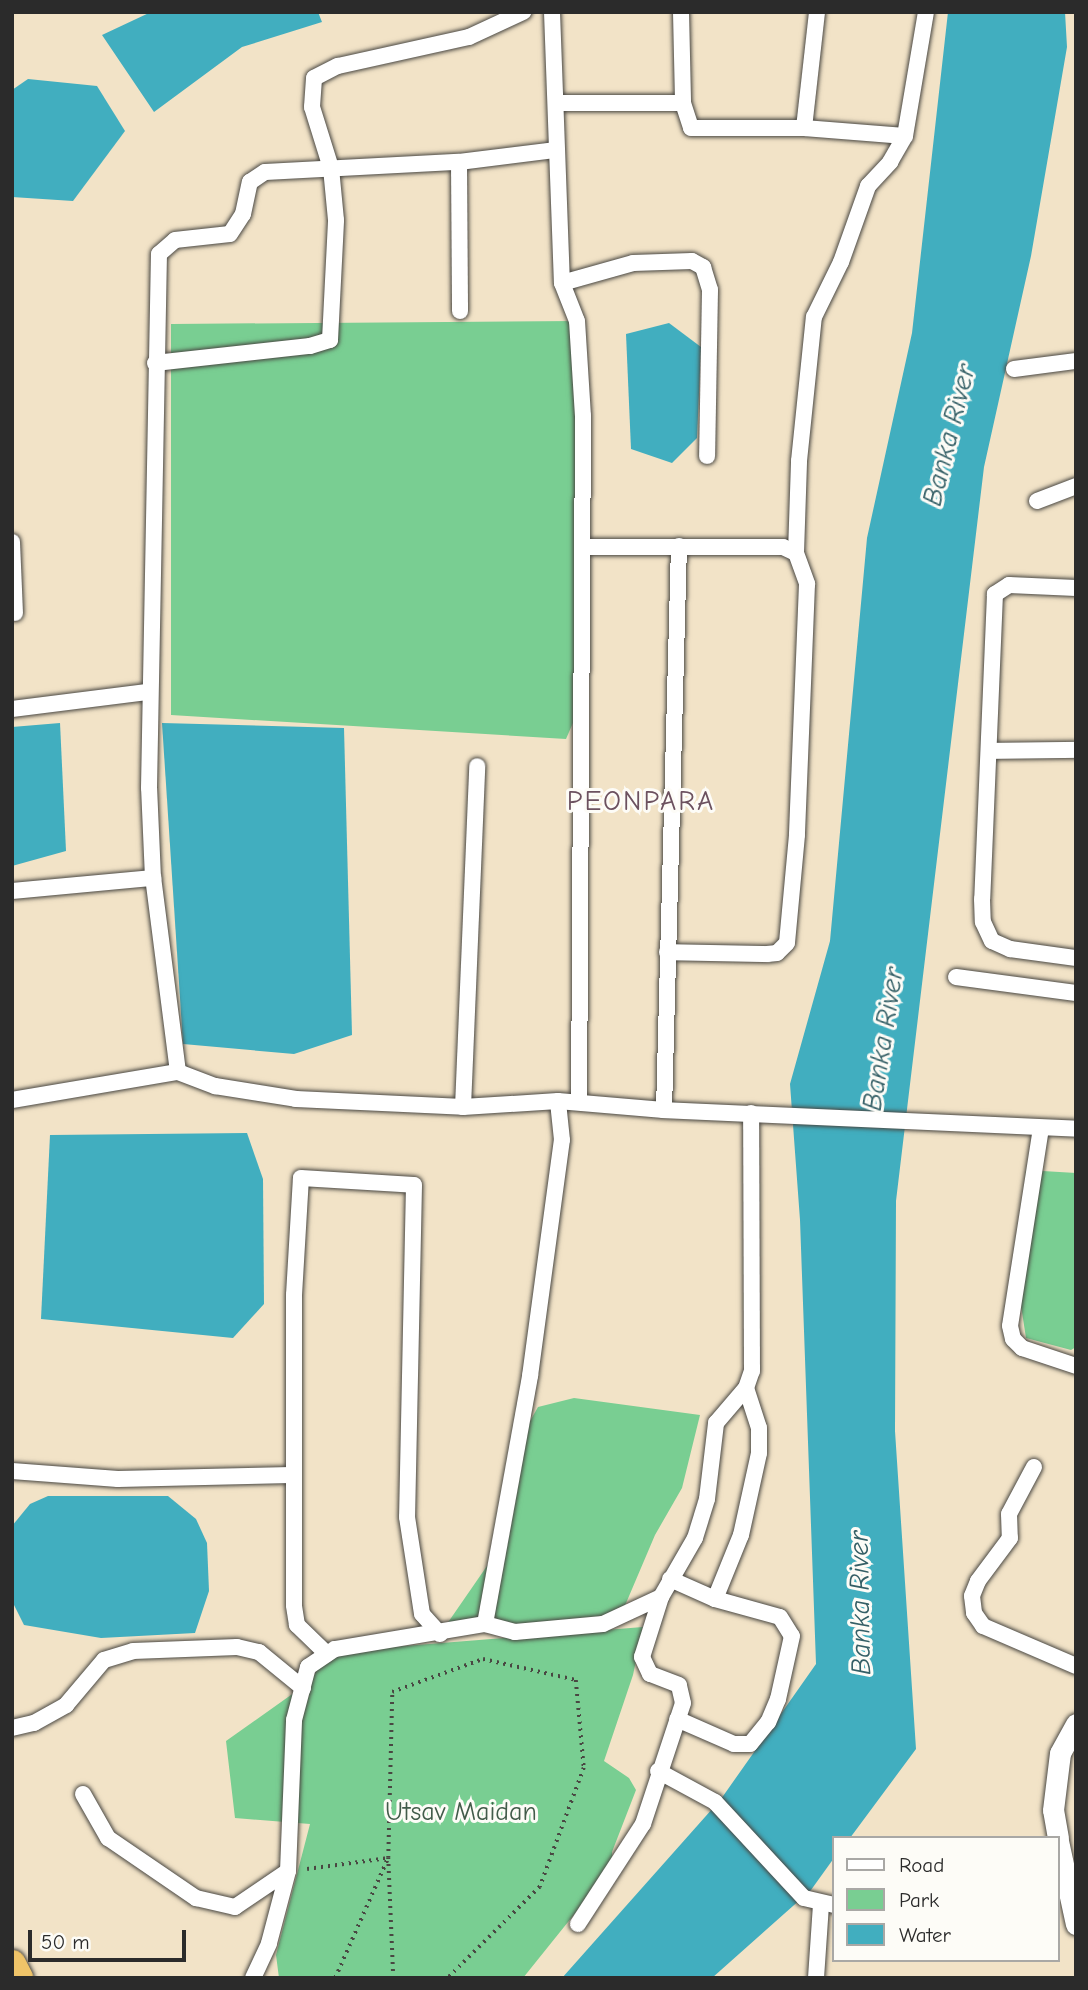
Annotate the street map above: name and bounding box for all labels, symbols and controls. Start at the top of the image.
water label: Banka River [915,361,983,509]
district label: PEONPARA [568,784,714,818]
water label: Banka River [855,965,911,1113]
water label: Banka River [842,1530,878,1676]
park label: Utsav Maidan [385,1797,537,1829]
legend [832,1836,1060,1962]
text: Road [899,1853,944,1877]
text: Park [899,1888,939,1912]
scale bar [32,1916,189,1960]
text: Water [899,1923,951,1947]
text: 50 m [41,1930,90,1954]

